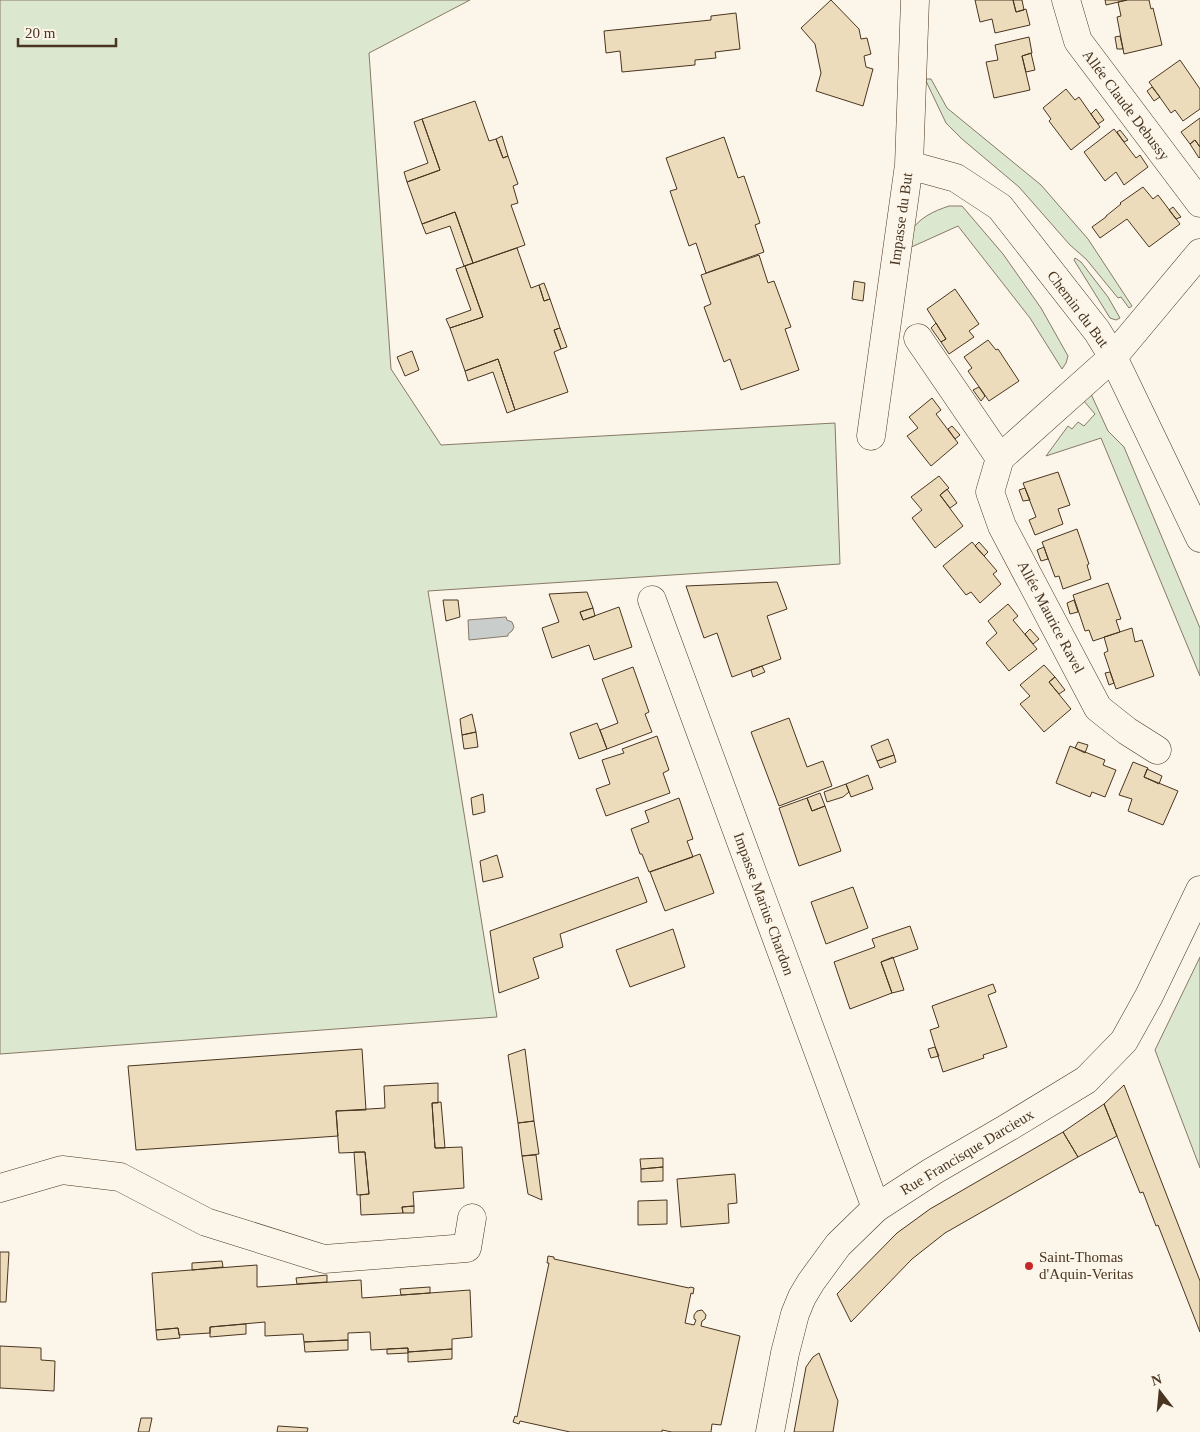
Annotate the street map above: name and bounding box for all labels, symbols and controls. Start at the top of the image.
scale bar [18,15,115,47]
text: 20 m [25,25,56,41]
street label: Allée Claude Debussy [1079,47,1173,164]
street label: Impasse du But [887,171,916,266]
street label: Chemin du But [1044,268,1112,351]
street label: Allée Maurice Ravel [1015,558,1087,676]
street label: Impasse Marius Chardon [731,830,797,978]
street label: Rue Francisque Darcieux [898,1106,1037,1198]
place label: Saint-Thomas d'Aquin-Veritas [1039,1249,1134,1282]
marker: Saint-Thomas d'Aquin-Veritas [1023,1260,1035,1272]
north arrow [1135,1367,1185,1417]
text: N [1150,1371,1163,1389]

